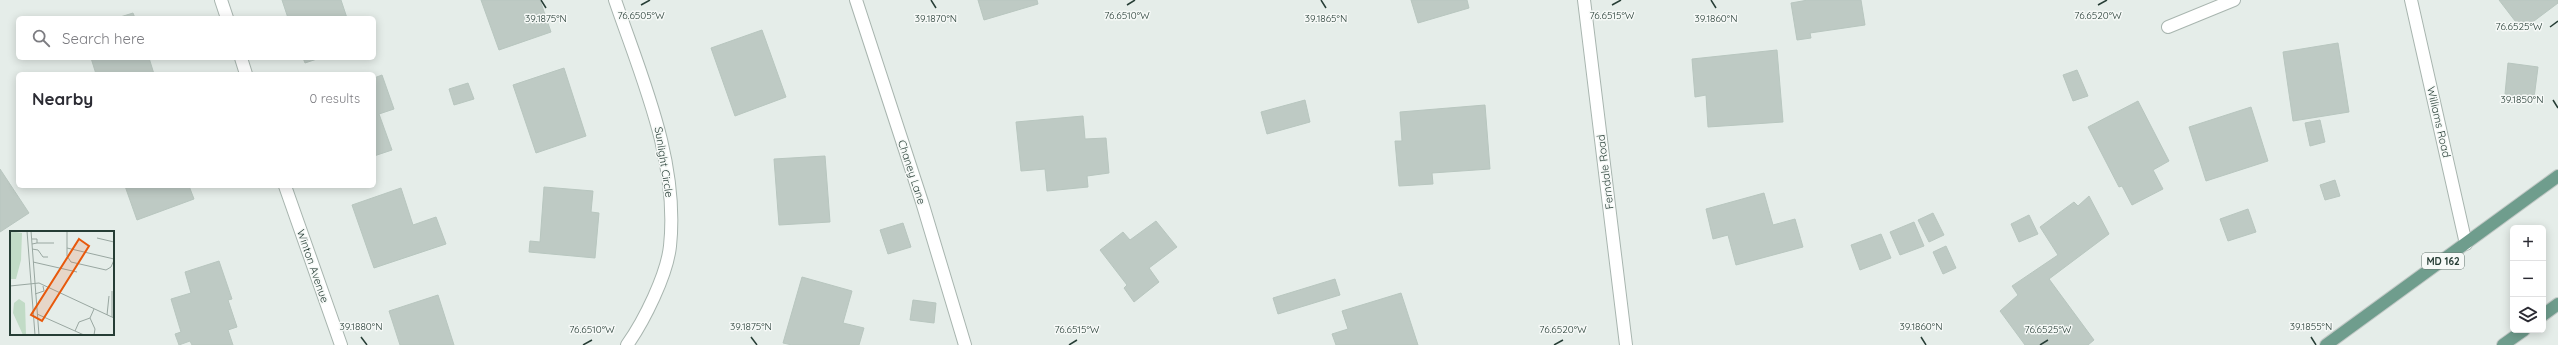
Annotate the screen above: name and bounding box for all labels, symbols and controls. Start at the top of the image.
text: 76.6505°W [617,9,665,22]
text: 76.6510°W [1104,9,1150,22]
text: 76.6515°W [1590,9,1635,22]
text: 76.6520°W [2074,9,2122,22]
text: 39.1875°N [525,12,567,25]
text: 39.1870°N [915,12,957,25]
text: 39.1865°N [1305,12,1347,25]
text: 39.1860°N [1695,12,1737,25]
search box [16,16,376,60]
text: 76.6525°W [2496,20,2543,33]
icon: search [30,27,52,49]
text: Search here [62,29,145,48]
street label: Williams Road [2424,85,2454,159]
text: Nearby [32,88,93,109]
text: 0 results [309,90,360,106]
text: 39.1850°N [2501,93,2543,106]
street label: Sunlight Circle [652,126,676,198]
street label: Ferndale Road [1593,134,1617,210]
street label: Chaney Lane [895,138,929,206]
map controls [2510,225,2546,333]
button: + [2510,225,2546,261]
street label: Winton Avenue [294,227,332,305]
inset map [10,231,114,335]
road number: MD 162 [2422,253,2464,269]
button: − [2510,261,2546,297]
button: layers [2510,297,2546,333]
text: 39.1880°N [340,320,382,333]
text: 39.1875°N [730,320,772,333]
text: 39.1860°N [1900,320,1942,333]
text: 39.1855°N [2290,320,2332,333]
text: 76.6510°W [569,323,615,336]
text: 76.6515°W [1055,323,1100,336]
text: 76.6520°W [1539,323,1587,336]
text: 76.6525°W [2025,323,2072,336]

